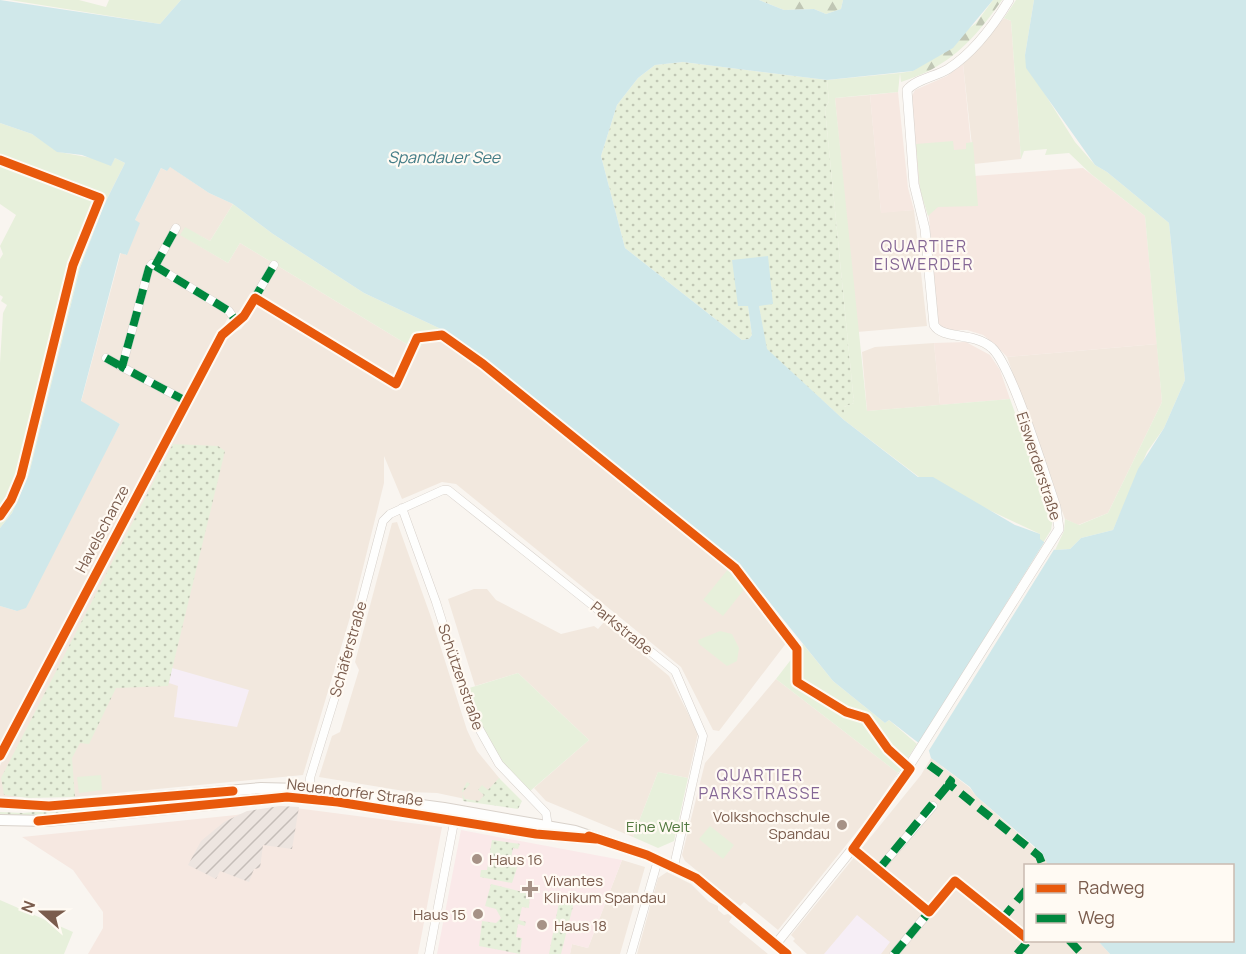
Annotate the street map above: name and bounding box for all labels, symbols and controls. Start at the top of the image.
water label: Spandauer See [388,146,502,168]
district label: QUARTIER EISWERDER [874,235,974,275]
street label: Eiswerderstraße [1012,409,1066,523]
street label: Havelschanze [70,481,134,576]
street label: Parkstraße [586,596,658,660]
street label: Schäferstraße [324,598,372,699]
street label: Schützenstraße [433,621,489,733]
district label: QUARTIER PARKSTRASSE [698,764,822,804]
street label: Neuendorfer Straße [286,773,425,811]
place label: Volkshochschule Spandau [713,806,830,844]
park label: Eine Welt [626,816,690,837]
marker: Volkshochschule Spandau [835,818,849,832]
place label: Haus 16 [489,849,543,870]
marker: Haus 16 [470,852,484,866]
legend [1024,864,1234,942]
place label: Vivantes Klinikum Spandau [544,870,666,908]
text: Radweg [1078,875,1145,899]
marker: Vivantes Klinikum Spandau [521,880,539,898]
north arrow [12,882,72,942]
text: N [16,897,40,916]
place label: Haus 15 [413,904,466,925]
text: Weg [1078,905,1115,929]
marker: Haus 15 [471,907,485,921]
place label: Haus 18 [554,915,607,936]
marker: Haus 18 [535,918,549,932]

